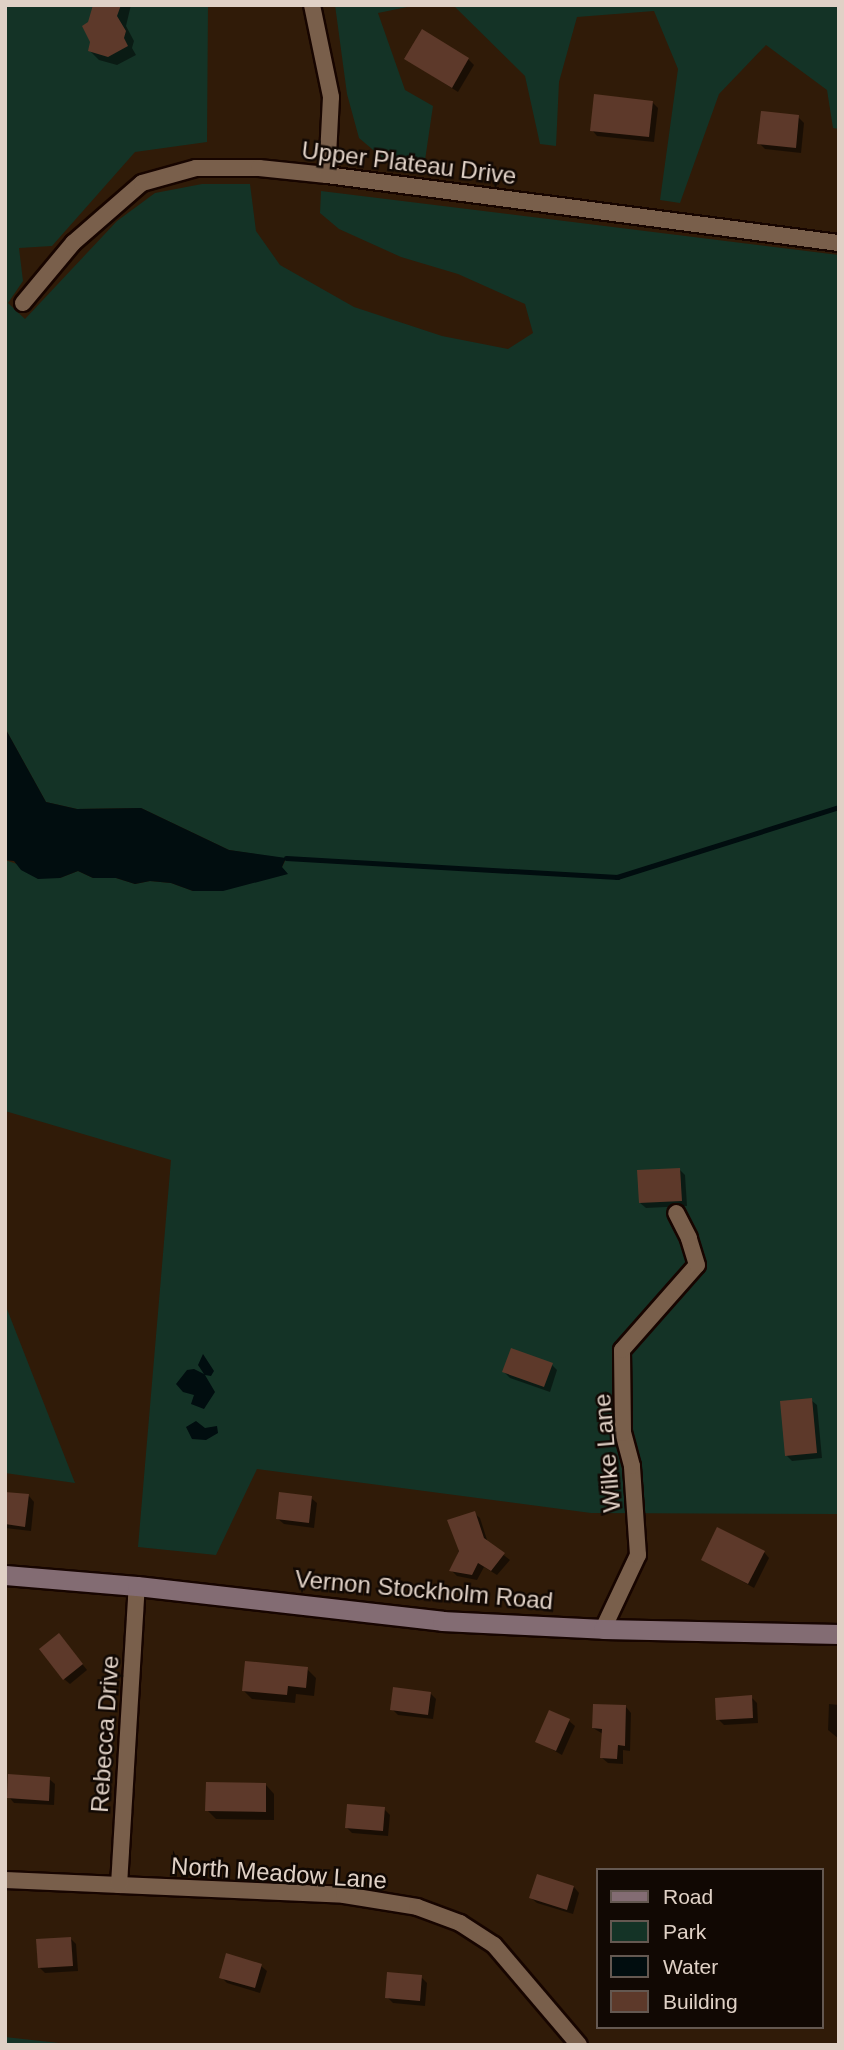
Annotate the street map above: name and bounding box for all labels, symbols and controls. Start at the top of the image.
street label: Upper Plateau Drive [300,136,518,190]
street label: Wilke Lane [587,1393,627,1513]
street label: Vernon Stockholm Road [294,1564,554,1616]
street label: Rebecca Drive [85,1654,125,1814]
street label: North Meadow Lane [170,1851,388,1895]
legend [596,1868,823,2029]
text: Road [663,1885,713,1908]
text: Park [663,1920,706,1943]
text: Water [663,1955,718,1978]
text: Building [663,1990,738,2013]

